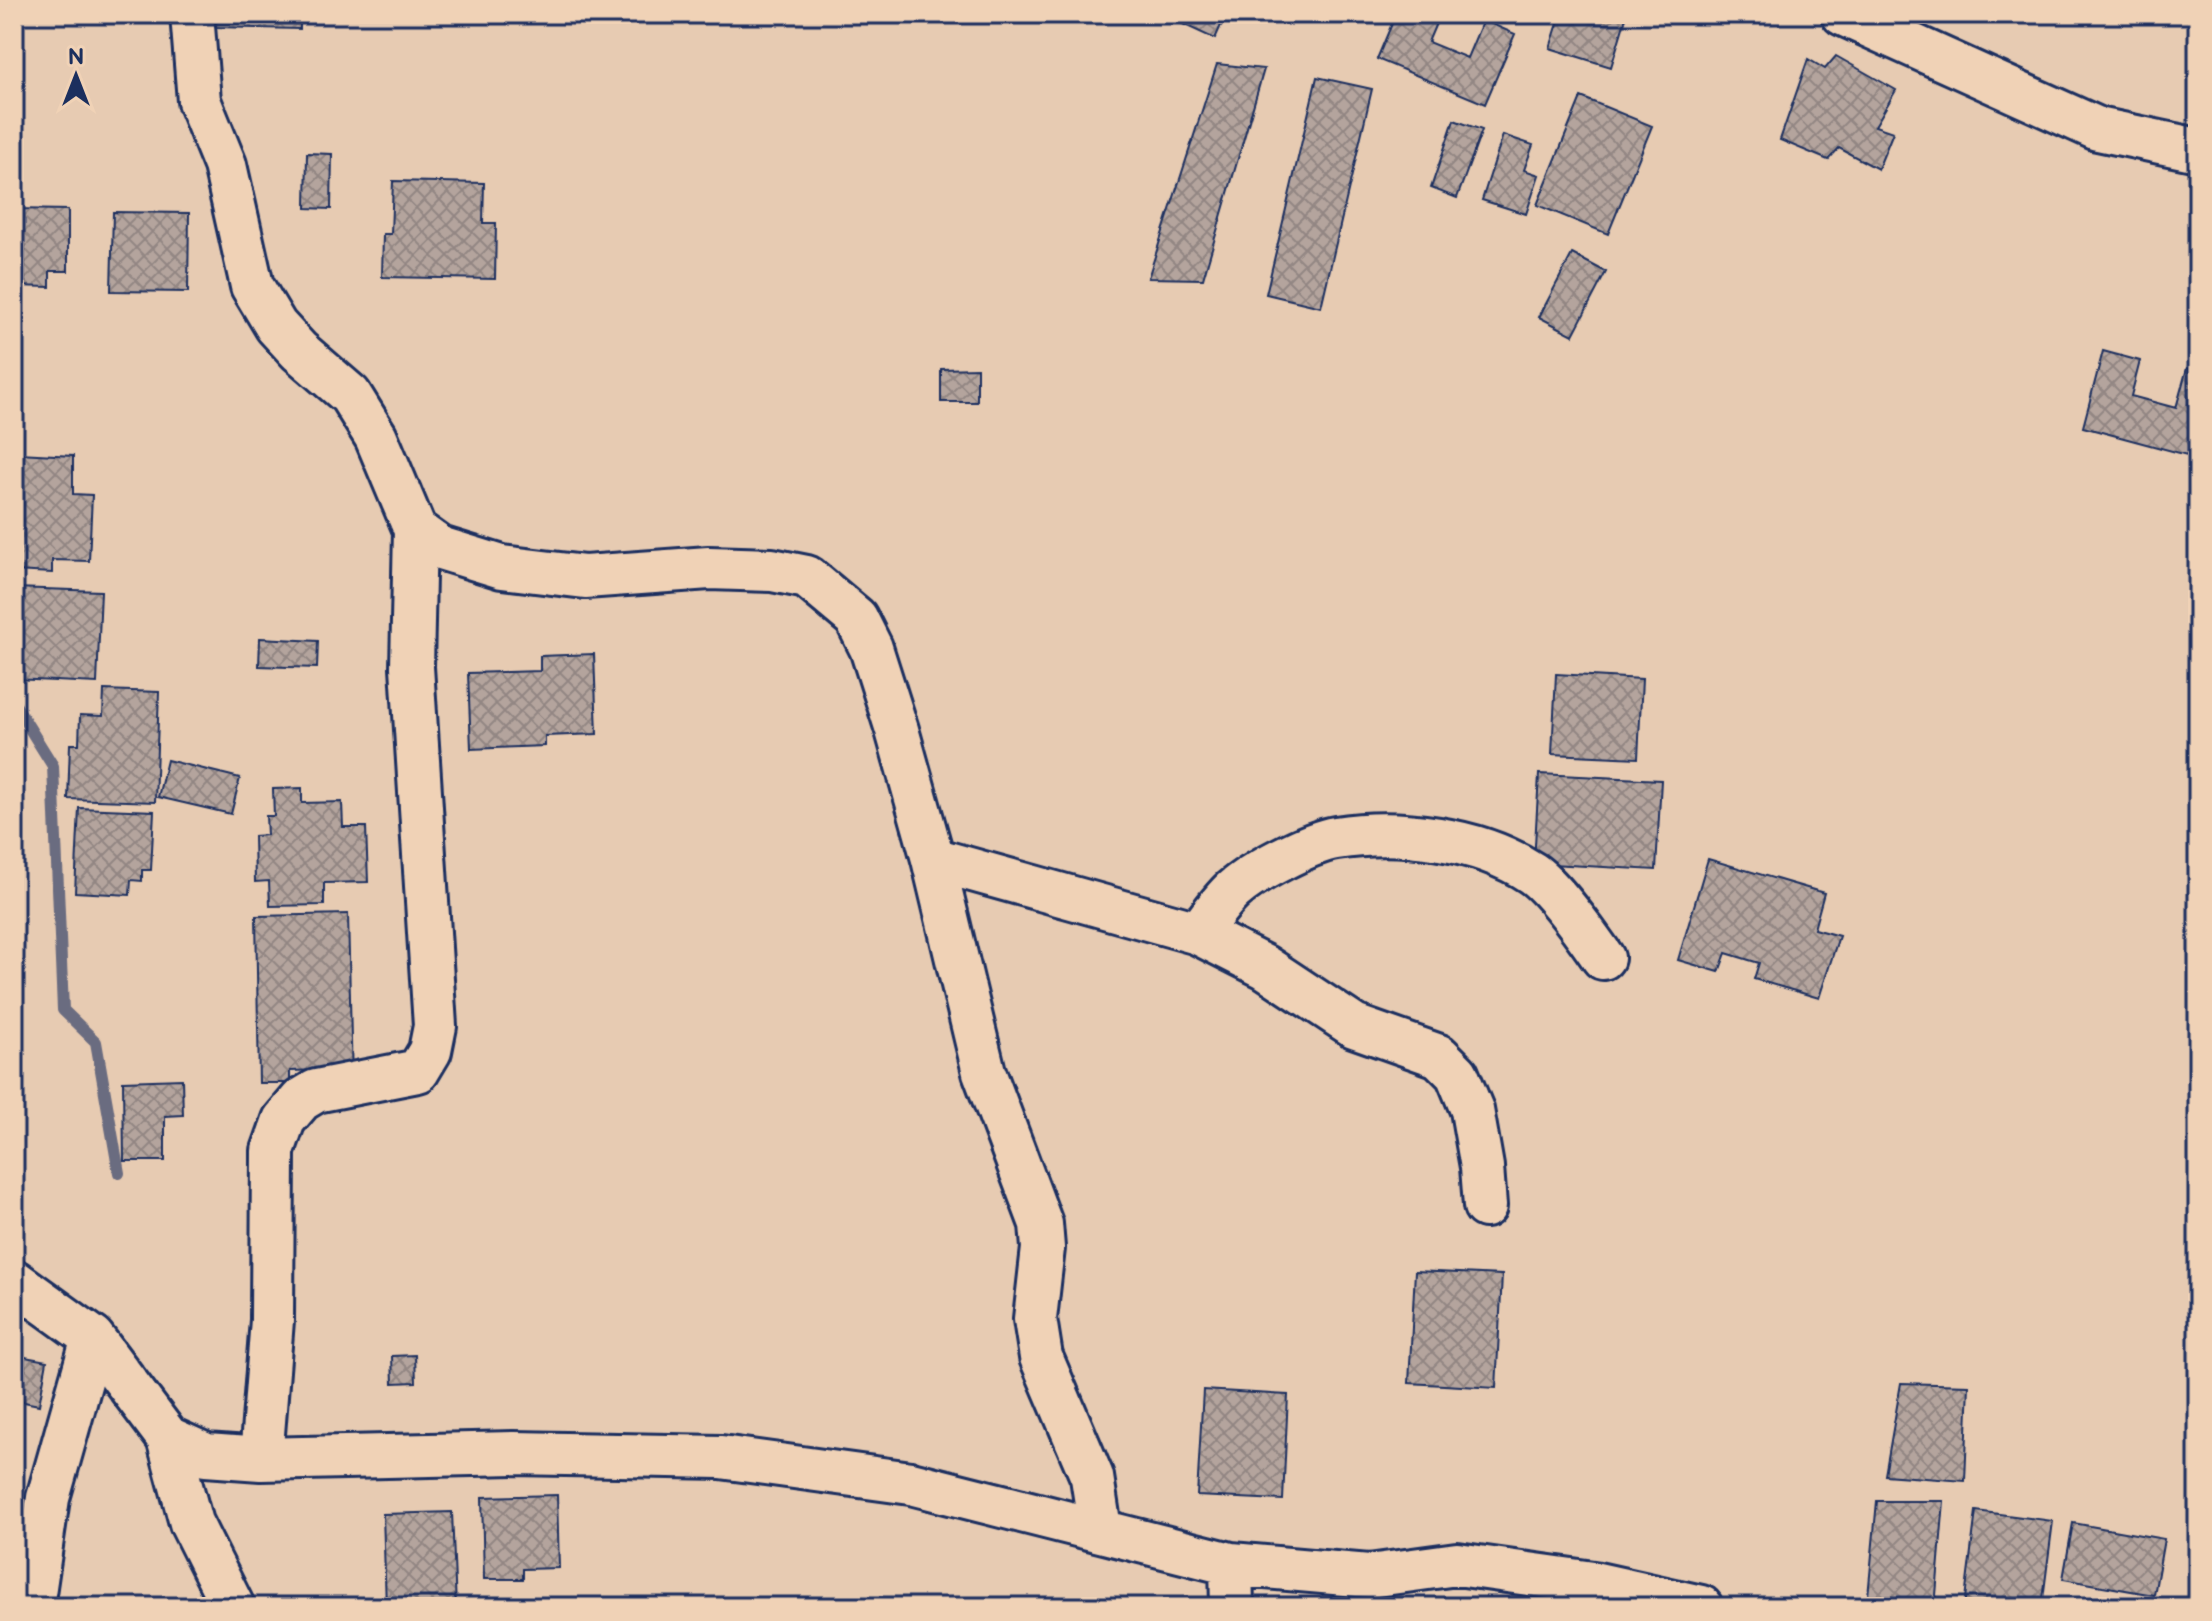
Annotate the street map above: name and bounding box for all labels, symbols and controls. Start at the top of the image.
north arrow [36,36,116,116]
text: N [68,44,84,71]

